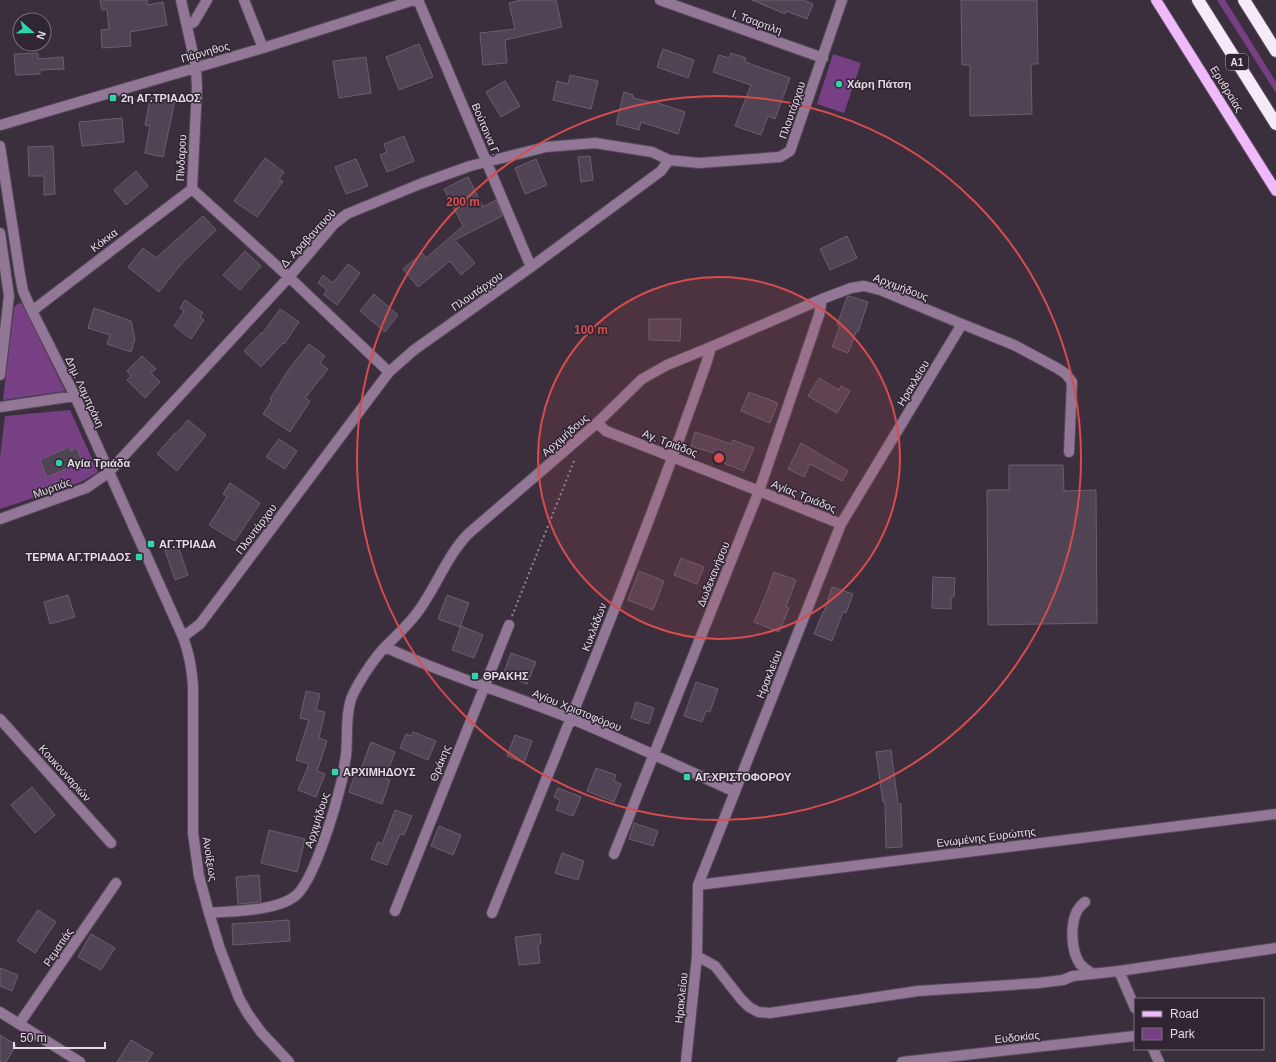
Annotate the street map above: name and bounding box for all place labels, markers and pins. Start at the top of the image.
place label: Χάρη Πάτση [847,78,912,90]
marker: Χάρη Πάτση [834,79,844,89]
place label: 2η ΑΓ.ΤΡΙΑΔΟΣ [121,92,201,104]
marker: 2η ΑΓ.ΤΡΙΑΔΟΣ [108,93,118,103]
centre of rings [712,451,726,465]
place label: Αγία Τριάδα [67,457,131,469]
marker: Αγία Τριάδα [54,458,64,468]
place label: ΑΓ.ΤΡΙΑΔΑ [159,538,216,550]
marker: ΑΓ.ΤΡΙΑΔΑ [146,539,156,549]
place label: ΤΕΡΜΑ ΑΓ.ΤΡΙΑΔΟΣ [26,551,131,563]
marker: ΤΕΡΜΑ ΑΓ.ΤΡΙΑΔΟΣ [134,552,144,562]
place label: ΘΡΑΚΗΣ [483,670,529,682]
marker: ΘΡΑΚΗΣ [470,671,480,681]
place label: ΑΡΧΙΜΗΔΟΥΣ [343,766,416,778]
marker: ΑΡΧΙΜΗΔΟΥΣ [330,767,340,777]
place label: ΑΓ.ΧΡΙΣΤΟΦΟΡΟΥ [695,771,792,783]
marker: ΑΓ.ΧΡΙΣΤΟΦΟΡΟΥ [682,772,692,782]

